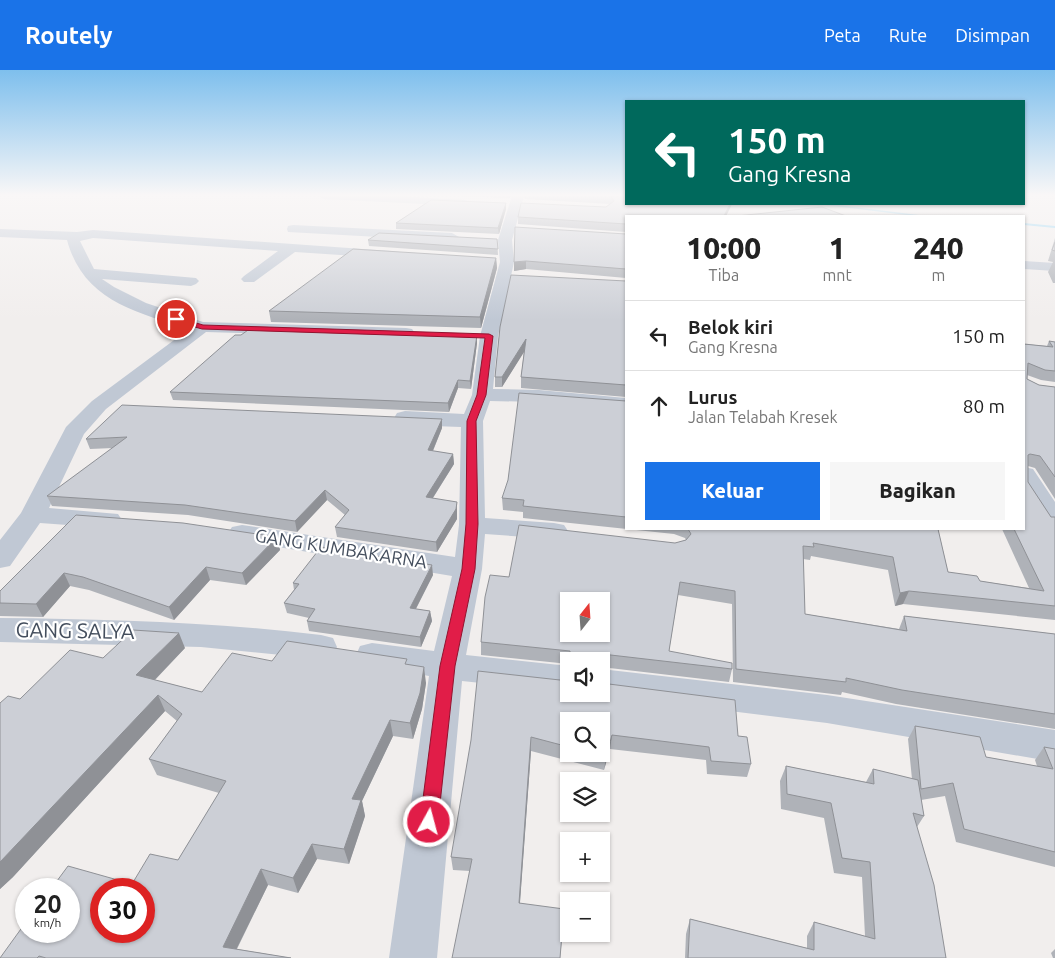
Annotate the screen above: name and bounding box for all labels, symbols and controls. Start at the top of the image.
text: Routely [25,22,112,49]
text: Peta [824,25,861,45]
text: Rute [889,25,927,45]
text: Disimpan [955,25,1030,45]
icon: left [645,120,710,185]
text: 150 m [728,120,826,160]
text: Gang Kresna [728,161,851,186]
text: 10:00 [686,231,761,265]
text: 1 [829,231,846,265]
text: 240 [913,231,964,265]
text: Tiba [708,266,739,284]
text: mnt [823,266,852,284]
text: m [931,266,945,284]
pin [155,298,197,340]
icon: arrive [162,305,190,333]
text: Belok kiri [688,316,773,338]
icon: left [645,322,673,350]
text: 150 m [952,325,1005,347]
text: Gang Kresna [688,338,778,356]
text: Lurus [688,386,737,408]
icon: ahead [645,392,673,420]
text: 80 m [963,395,1005,417]
text: Jalan Telabah Kresek [688,408,838,426]
button: Keluar [645,462,820,520]
button: Bagikan [830,462,1005,520]
street label: GANG KUMBAKARNA [254,525,429,572]
north arrow [560,592,610,642]
map controls [560,592,610,942]
street label: GANG SALYA [15,617,135,643]
button: sound [560,652,610,702]
button: search [560,712,610,762]
button: layers [560,772,610,822]
position arrow [402,795,454,847]
button: + [560,832,610,882]
speed limit sign: 30 [90,878,155,943]
text: 20 [33,890,62,918]
button: − [560,892,610,942]
text: km/h [34,916,61,929]

